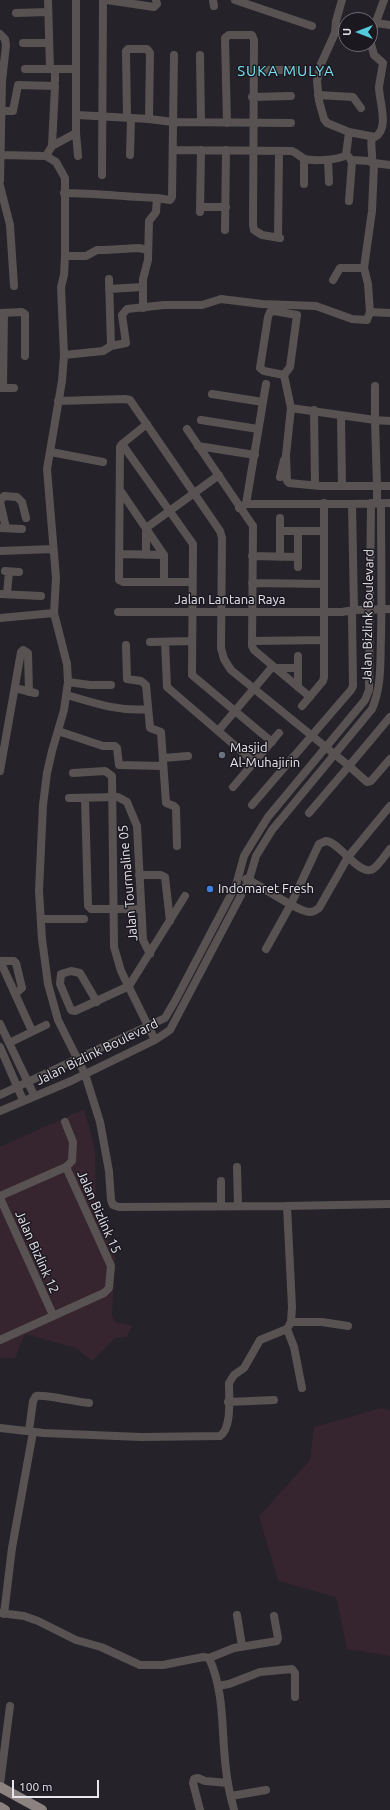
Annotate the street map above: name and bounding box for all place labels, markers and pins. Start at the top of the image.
place label: Masjid Al-Muhajirin [230,740,300,771]
marker: Masjid Al-Muhajirin [217,750,227,760]
place label: Indomaret Fresh [218,881,314,897]
marker: Indomaret Fresh [205,884,215,894]

